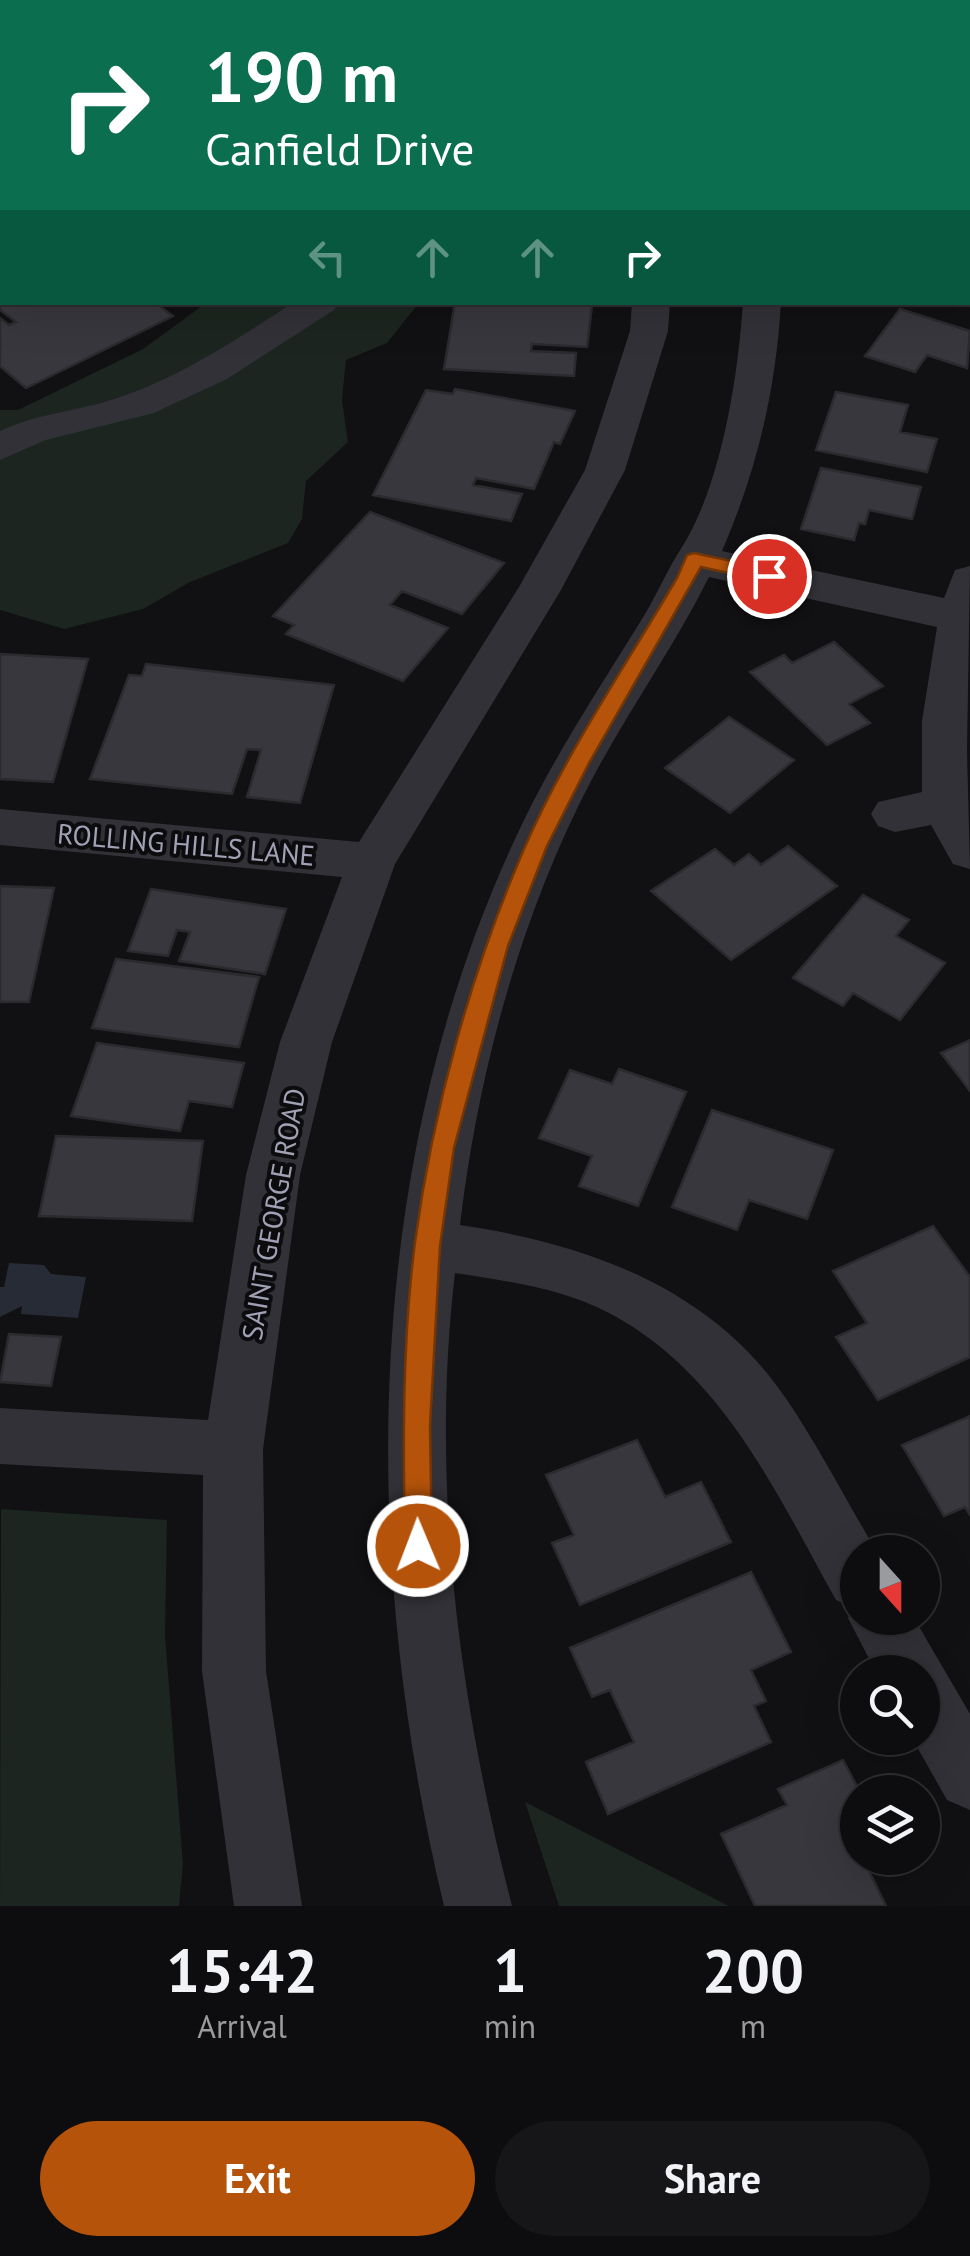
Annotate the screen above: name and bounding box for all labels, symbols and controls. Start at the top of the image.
text: 190 m [205,31,398,121]
icon: right [40,40,170,170]
text: Canfield Drive [205,119,474,177]
icon: left [300,230,355,285]
icon: ahead [405,230,460,285]
icon: ahead [510,230,565,285]
icon: right [615,230,670,285]
pin [727,534,812,619]
icon: arrive [742,549,797,604]
street label: ROLLING HILLS LANE [56,814,316,874]
street label: SAINT GEORGE ROAD [233,1085,313,1343]
position arrow [366,1494,470,1598]
north arrow [840,1535,940,1635]
map controls [840,1535,940,1875]
button: search [840,1655,940,1755]
button: layers [840,1775,940,1875]
text: 15:42 [166,1931,318,2009]
text: 1 [493,1931,527,2009]
text: 200 [702,1931,804,2009]
text: Arrival [197,2005,287,2047]
text: min [484,2005,536,2047]
text: m [740,2005,766,2047]
button: Exit [40,2121,475,2236]
button: Share [495,2121,930,2236]

